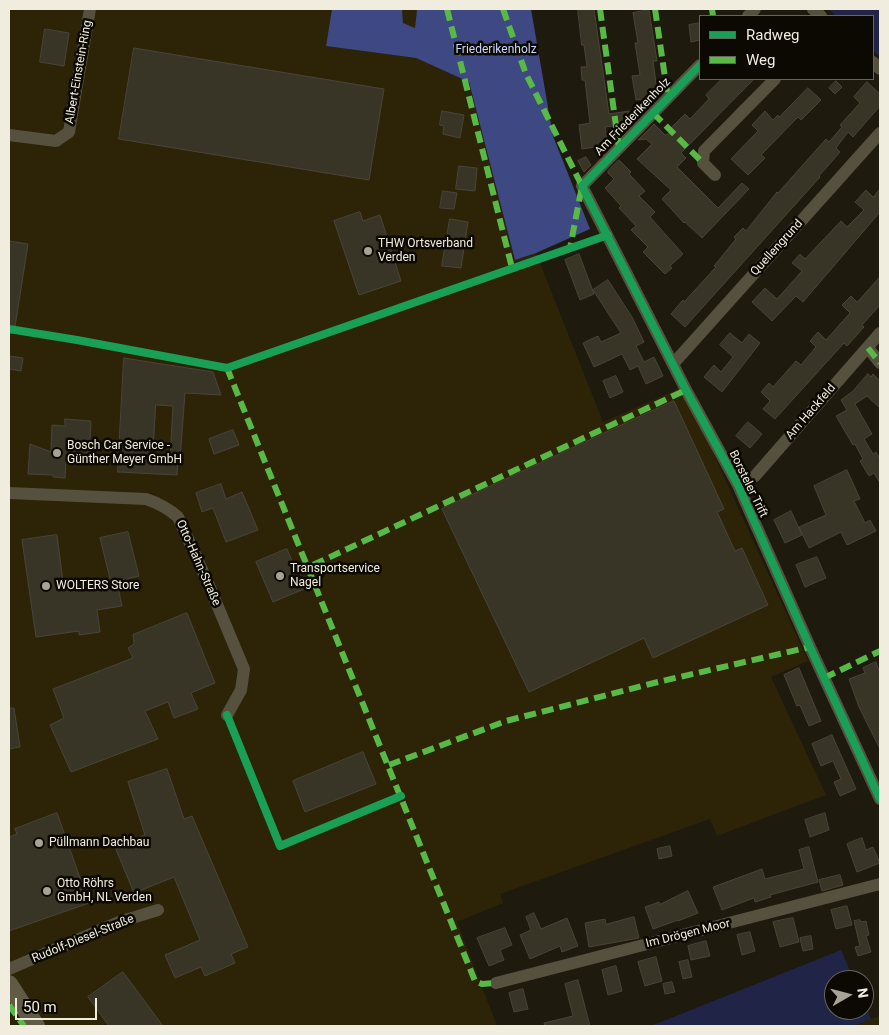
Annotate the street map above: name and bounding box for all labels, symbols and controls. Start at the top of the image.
legend [699,15,874,80]
street label: Albert-Einstein-Ring [63,19,95,125]
text: Radweg [746,26,800,44]
park label: Friederikenholz [455,43,537,57]
text: Weg [746,51,775,69]
street label: Am Friederikenholz [592,75,674,159]
street label: Quellengrund [748,217,806,279]
place label: THW Ortsverband Verden [378,237,473,265]
marker: THW Ortsverband Verden [362,245,374,257]
street label: Am Hackfeld [783,381,839,443]
place label: Bosch Car Service - Günther Meyer GmbH [67,439,182,467]
marker: Bosch Car Service - Günther Meyer GmbH [51,447,63,459]
street label: Borsteler Trift [726,448,770,520]
street label: Otto-Hahn-Straße [173,518,223,608]
place label: Transportservice Nagel [290,562,380,590]
marker: Transportservice Nagel [274,570,286,582]
place label: WOLTERS Store [56,579,139,593]
marker: WOLTERS Store [40,580,52,592]
place label: Püllmann Dachbau [49,836,149,850]
marker: Püllmann Dachbau [33,837,45,849]
place label: Otto Röhrs GmbH, NL Verden [57,877,152,905]
marker: Otto Röhrs GmbH, NL Verden [41,885,53,897]
street label: Rudolf-Diesel-Straße [30,912,136,966]
street label: Im Drögen Moor [644,917,732,951]
north arrow [824,970,874,1020]
text: N [854,987,871,999]
scale bar [18,988,100,1020]
text: 50 m [23,998,57,1016]

